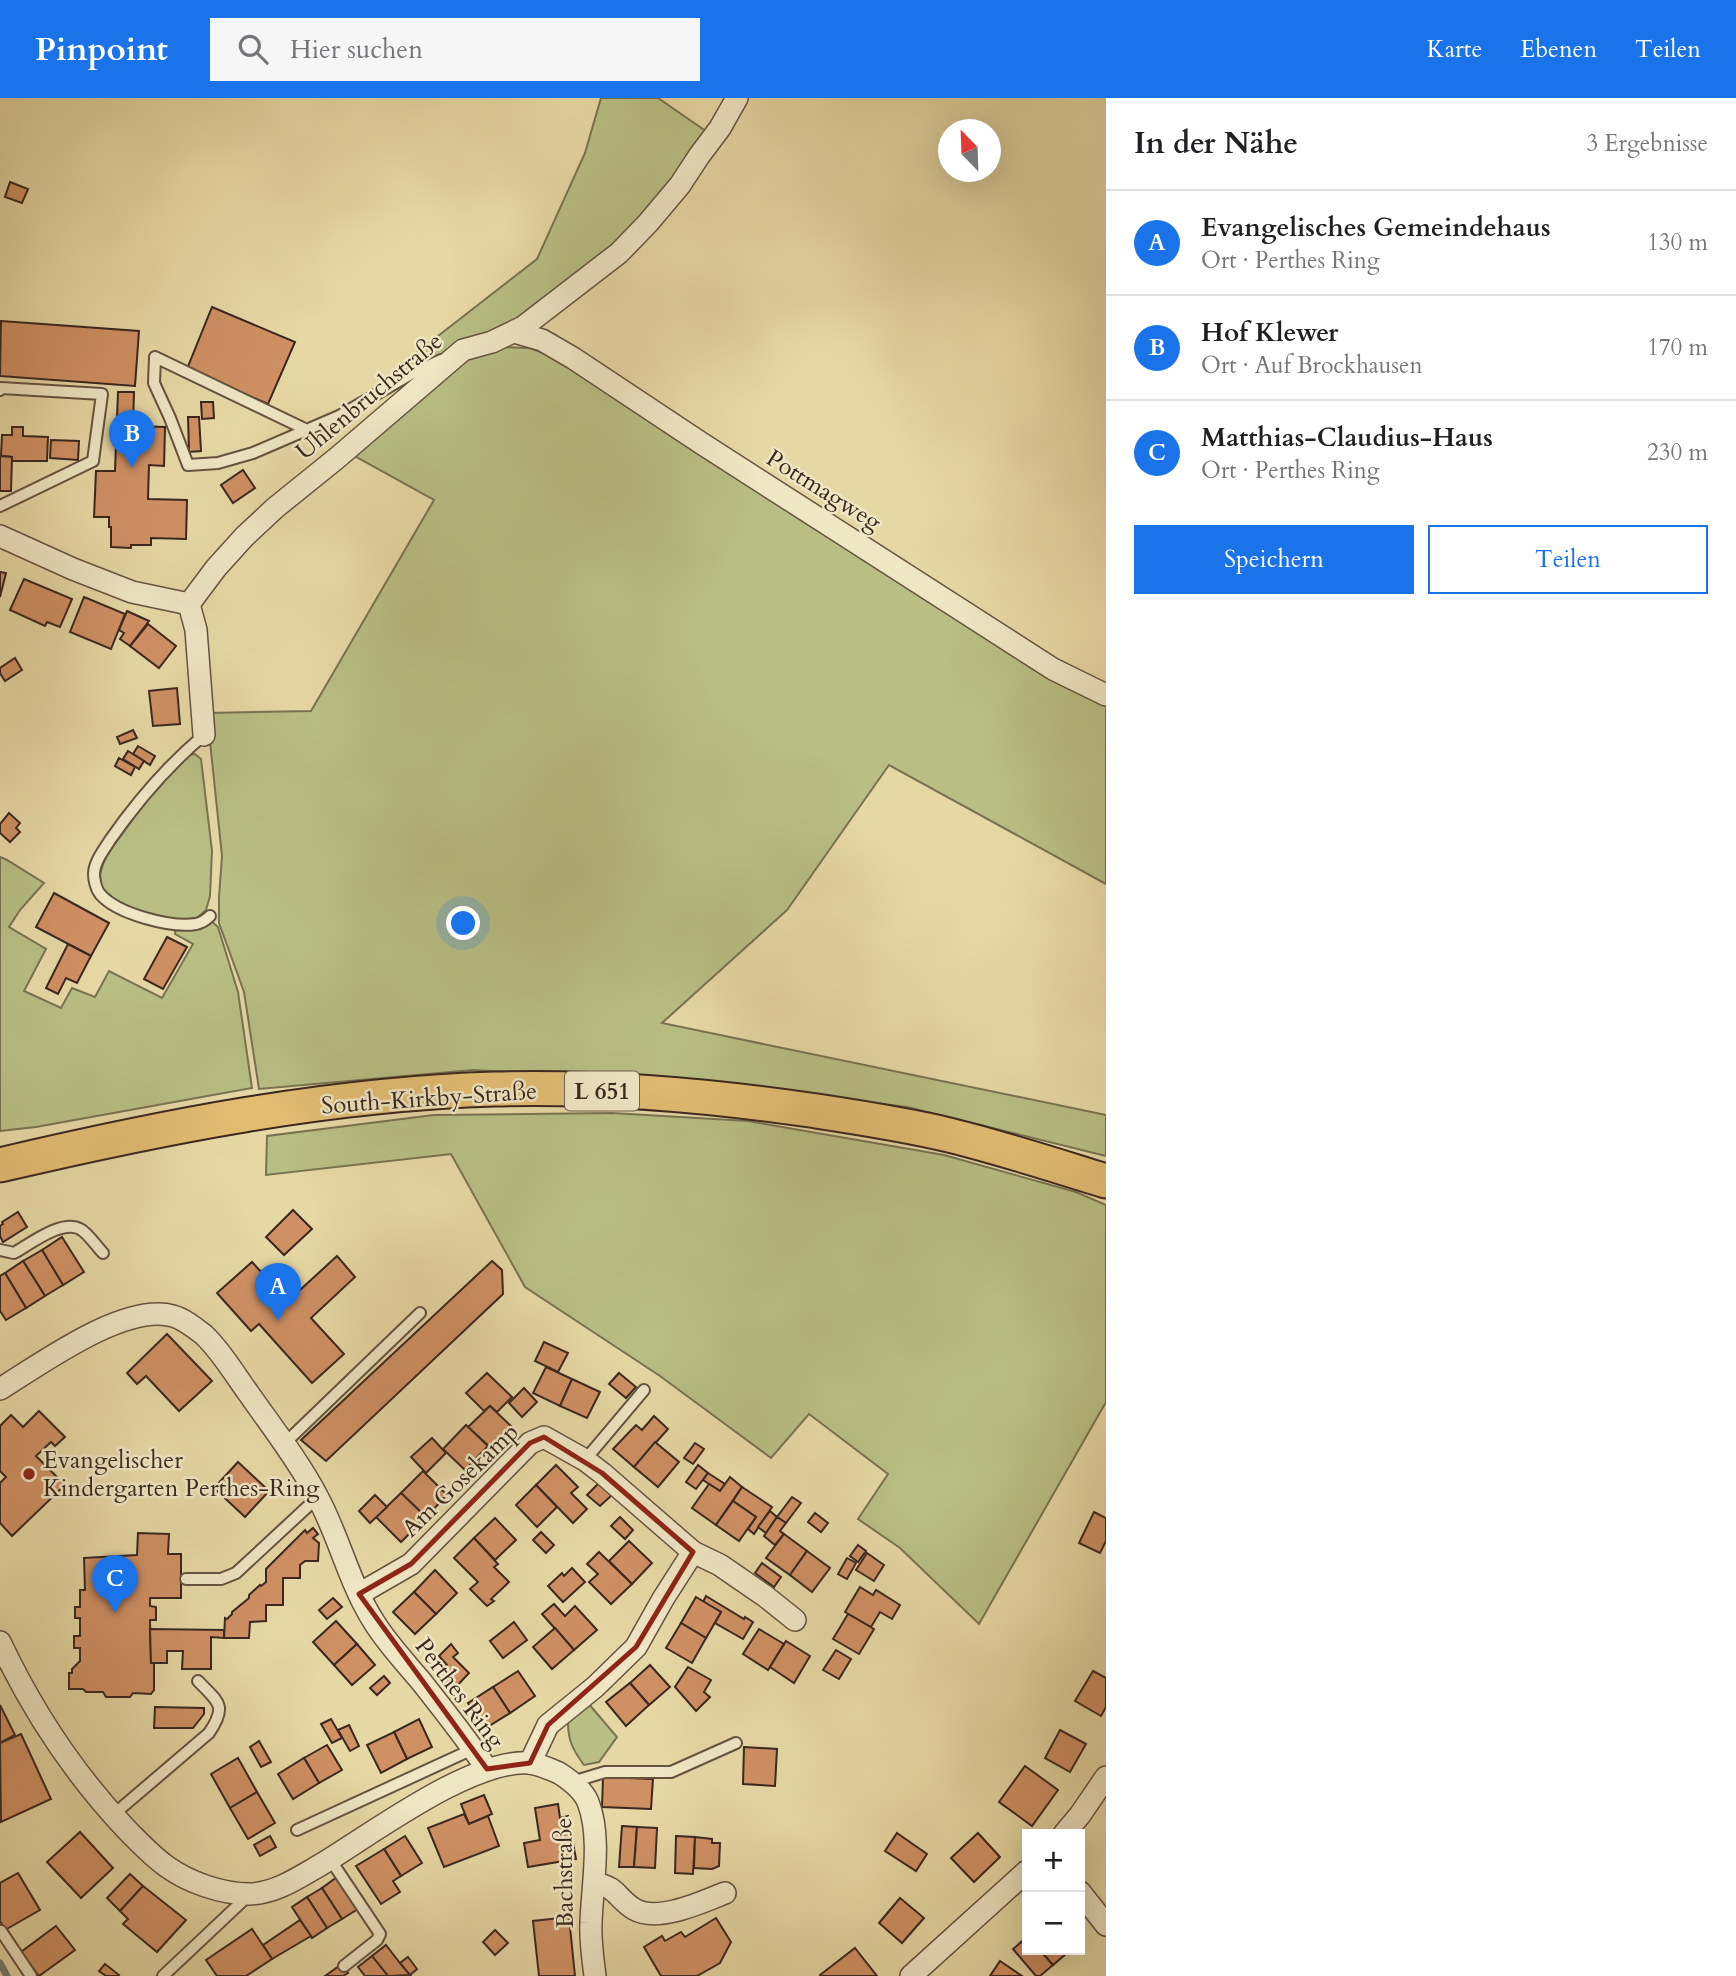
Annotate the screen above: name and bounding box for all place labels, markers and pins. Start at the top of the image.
pin: B [109,410,155,468]
pin: A [255,1263,301,1321]
place label: Evangelischer Kindergarten Perthes-Ring [43,1444,320,1505]
marker: Evangelischer Kindergarten Perthes-Ring [21,1466,37,1482]
pin: C [92,1555,138,1613]

